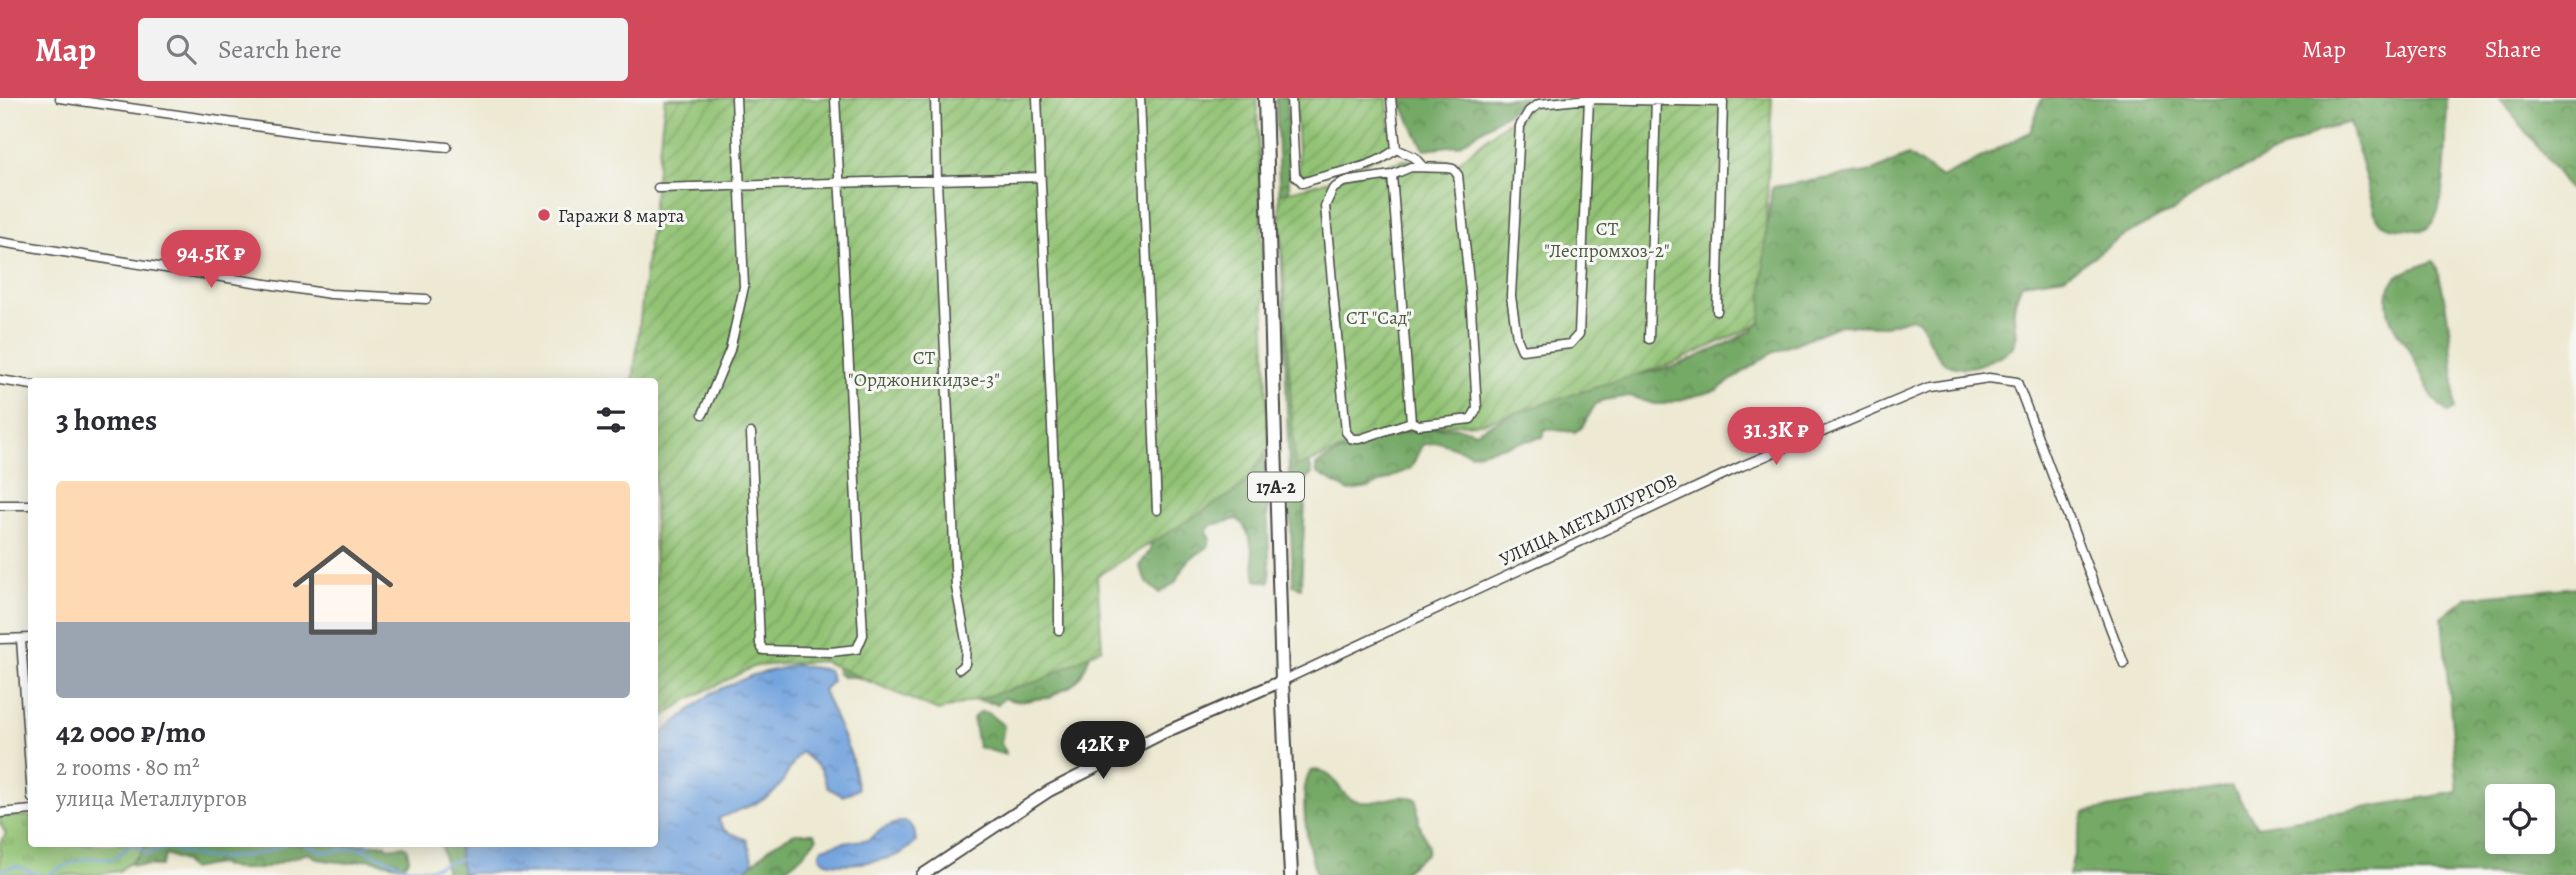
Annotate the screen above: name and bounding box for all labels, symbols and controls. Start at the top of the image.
search box [138,18,628,81]
text: Map [35,27,96,72]
icon: search [162,30,200,68]
text: Search here [218,32,342,67]
text: Map [2302,33,2346,65]
text: Layers [2384,33,2447,65]
text: Share [2485,33,2541,65]
place label: Гаражи 8 марта [558,203,685,229]
marker: Гаражи 8 марта [536,207,552,223]
park label: СТ "Леспромхоз-2" [1544,216,1670,264]
pin: 94.5K ₽ [146,230,276,290]
text: 94.5K ₽ [177,237,245,268]
park label: СТ "Сад" [1346,305,1412,331]
park label: СТ "Орджоникидзе-3" [848,345,1000,393]
text: 3 homes [56,400,157,440]
icon: filters [592,401,630,439]
pin: 31.3K ₽ [1711,408,1841,467]
text: 31.3K ₽ [1743,414,1809,445]
street label: УЛИЦА МЕТАЛЛУРГОВ [1495,467,1682,573]
road number: 17А-2 [1248,472,1304,502]
icon: home [280,527,406,653]
text: 42 000 ₽/mo [56,712,206,752]
pin: 42K ₽ [1054,722,1152,781]
text: 42K ₽ [1077,728,1129,759]
text: 2 rooms · 80 m² [56,752,200,783]
text: улица Металлургов [56,783,247,814]
map controls [2485,784,2555,854]
button: locate [2485,784,2555,854]

